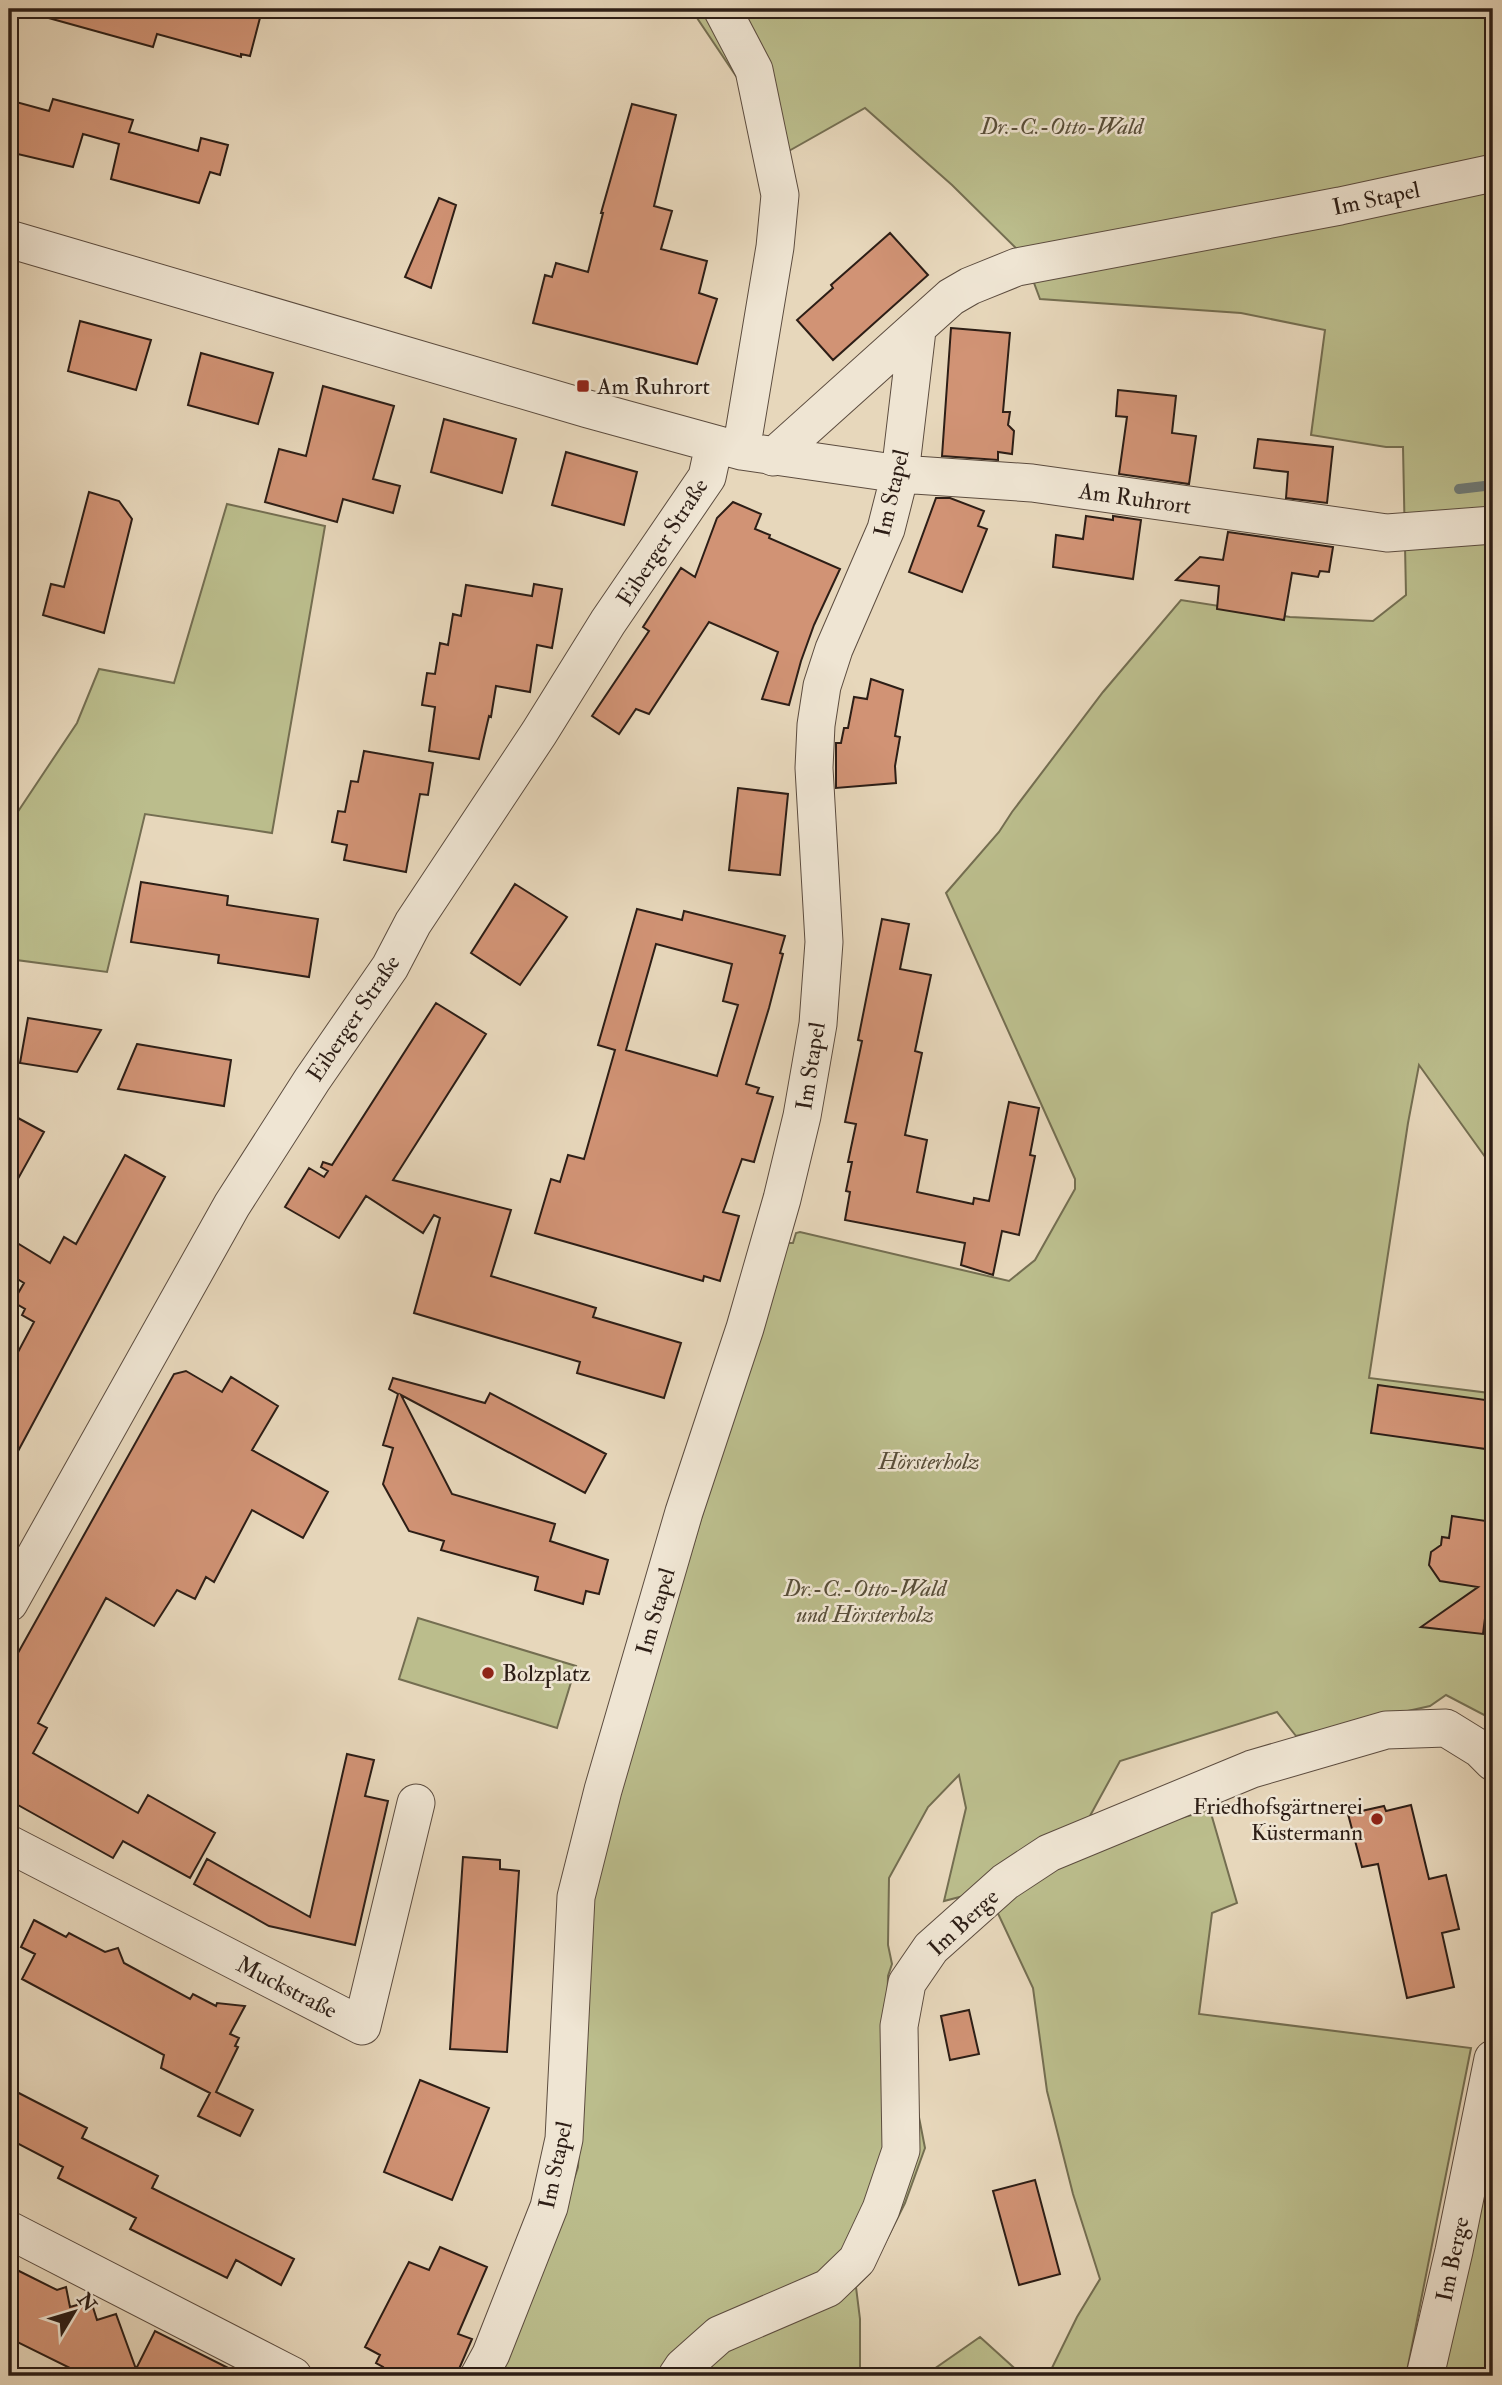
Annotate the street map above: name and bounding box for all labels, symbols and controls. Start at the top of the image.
park label: Dr.-C.-Otto-Wald [980,112,1145,141]
street label: Im Stapel [1330,175,1423,223]
place label: Am Ruhrort [596,372,710,401]
marker: Am Ruhrort [575,378,591,394]
street label: Im Stapel [867,446,917,540]
street label: Eiberger Straße [610,473,715,612]
street label: Am Ruhrort [1076,476,1193,521]
street label: Eiberger Straße [300,949,407,1087]
street label: Im Stapel [789,1020,833,1112]
park label: Hörsterholz [877,1447,980,1476]
street label: Im Stapel [629,1564,683,1658]
park label: Dr.-C.-Otto-Wald und Hörsterholz [783,1574,948,1629]
place label: Bolzplatz [502,1659,590,1689]
marker: Bolzplatz [480,1665,496,1681]
place label: Friedhofsgärtnerei Küstermann [1193,1792,1363,1847]
marker: Friedhofsgärtnerei Küstermann [1369,1811,1385,1827]
street label: Im Berge [922,1882,1005,1962]
street label: Muckstraße [232,1950,342,2025]
street label: Im Stapel [532,2119,580,2212]
street label: Im Berge [1429,2214,1476,2304]
north arrow [38,2276,108,2346]
text: N [71,2287,102,2317]

